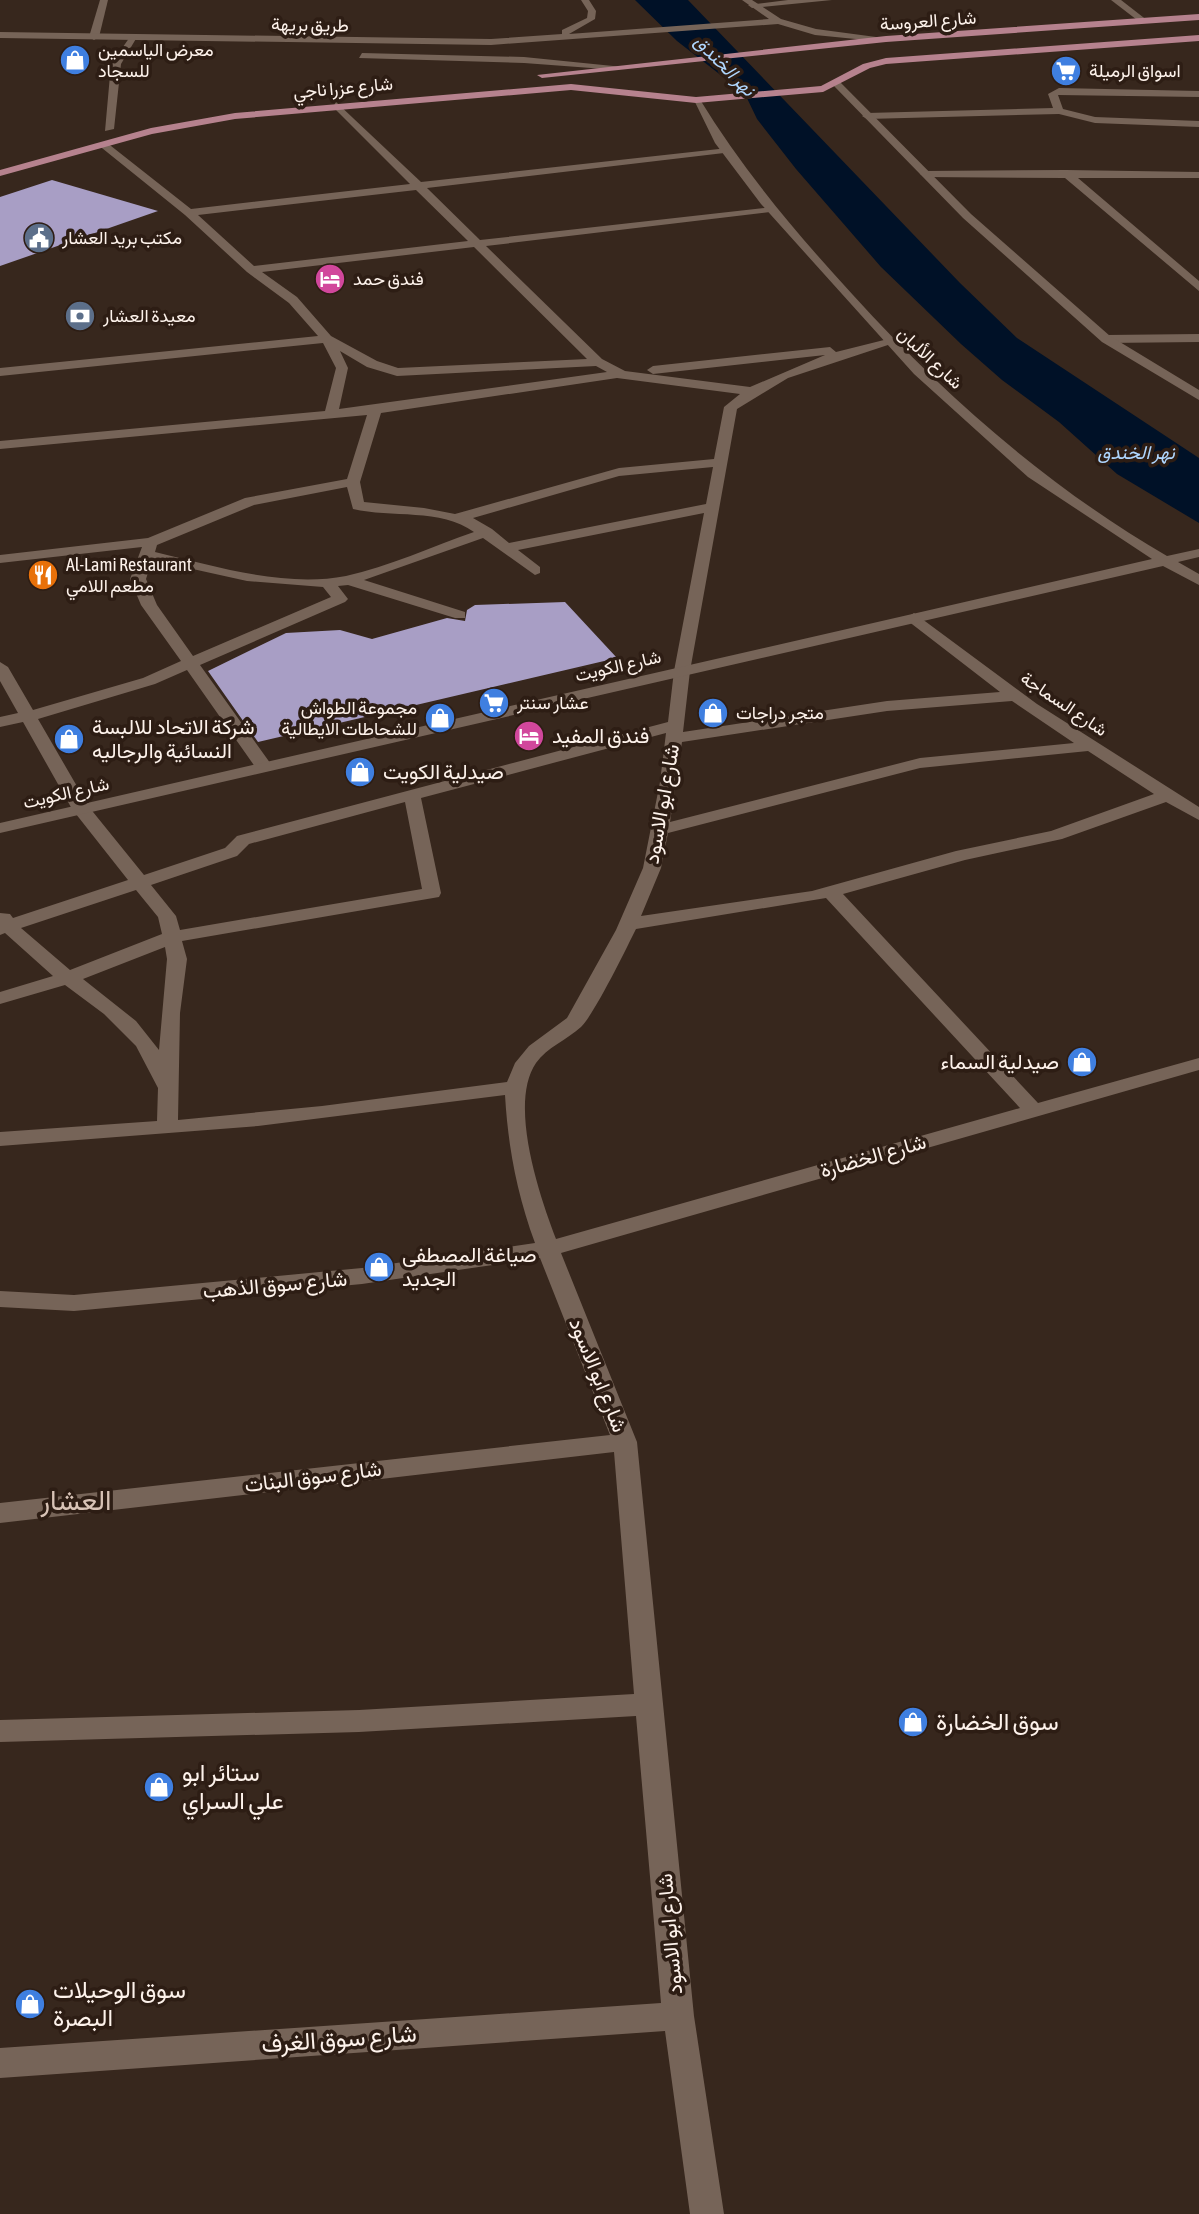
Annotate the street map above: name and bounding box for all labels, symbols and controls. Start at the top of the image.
street label: شارع العروسة [879,7,977,36]
street label: طريق بريهة [271,13,349,37]
water label: نهر الخندق [689,30,761,102]
place label: معرض الياسمين للسجاد [98,39,214,81]
shop icon: معرض الياسمين للسجاد [58,43,92,77]
supermarket icon: اسواق الرميلة [1049,54,1083,88]
place label: اسواق الرميلة [1089,60,1181,82]
street label: شارع عزرا ناجي [292,73,394,107]
public building icon: مكتب بريد العشار [22,221,56,255]
place label: مكتب بريد العشار [61,227,182,249]
hotel icon: فندق حمد [313,262,347,296]
place label: فندق حمد [353,268,424,289]
bank icon: معيدة العشار [63,299,97,333]
place label: معيدة العشار [102,305,196,327]
street label: شارع الألبان [892,322,967,395]
water label: نهر الخندق [1097,441,1176,464]
place label: Al-Lami Restaurant مطعم اللامي [66,554,192,601]
restaurant icon: Al-Lami Restaurant مطعم اللامي [26,558,60,592]
street label: شارع الكويت [573,645,663,688]
street label: شارع السماجة [1016,667,1111,742]
supermarket icon: عشار سنتر [477,686,511,720]
place label: عشار سنتر [516,692,589,714]
shop icon: متجر دراجات [696,696,730,730]
place label: مجموعة الطواش للشحاطات الايطالية [281,697,417,739]
shop icon: مجموعة الطواش للشحاطات الايطالية [423,701,457,735]
place label: متجر دراجات [736,702,824,724]
place label: شركة الاتحاد للالبسة النسائية والرجاليه [92,714,254,764]
hotel icon: فندق المفيد [512,719,546,753]
shop icon: شركة الاتحاد للالبسة النسائية والرجاليه [52,722,86,756]
place label: فندق المفيد [552,723,649,748]
street label: شارع ابو الاسود [639,742,686,866]
shop icon: صيدلية الكويت [343,755,377,789]
place label: صيدلية الكويت [383,759,504,785]
street label: شارع الكويت [21,772,111,815]
shop icon: صيدلية السماء [1065,1045,1099,1079]
place label: صيدلية السماء [941,1049,1059,1074]
street label: شارع الخضارة [817,1128,929,1185]
place label: صياغة المصطفى الجديد [402,1242,537,1291]
shop icon: صياغة المصطفى الجديد [362,1250,396,1284]
street label: شارع سوق الذهب [202,1266,348,1305]
street label: شارع ابو الاسود [562,1314,633,1436]
street label: شارع سوق البنات [243,1456,383,1499]
district label: العشار [39,1484,112,1518]
shop icon: سوق الخضارة [896,1705,930,1739]
place label: سوق الخضارة [936,1708,1059,1737]
place label: ستائر ابو علي السراي [182,1759,284,1820]
shop icon: ستائر ابو علي السراي [142,1770,176,1804]
street label: شارع ابو الاسود [652,1872,689,1995]
place label: سوق الوحيلات البصرة [53,1976,186,2033]
shop icon: سوق الوحيلات البصرة [13,1987,47,2021]
street label: شارع سوق الغرف [260,2020,418,2060]

